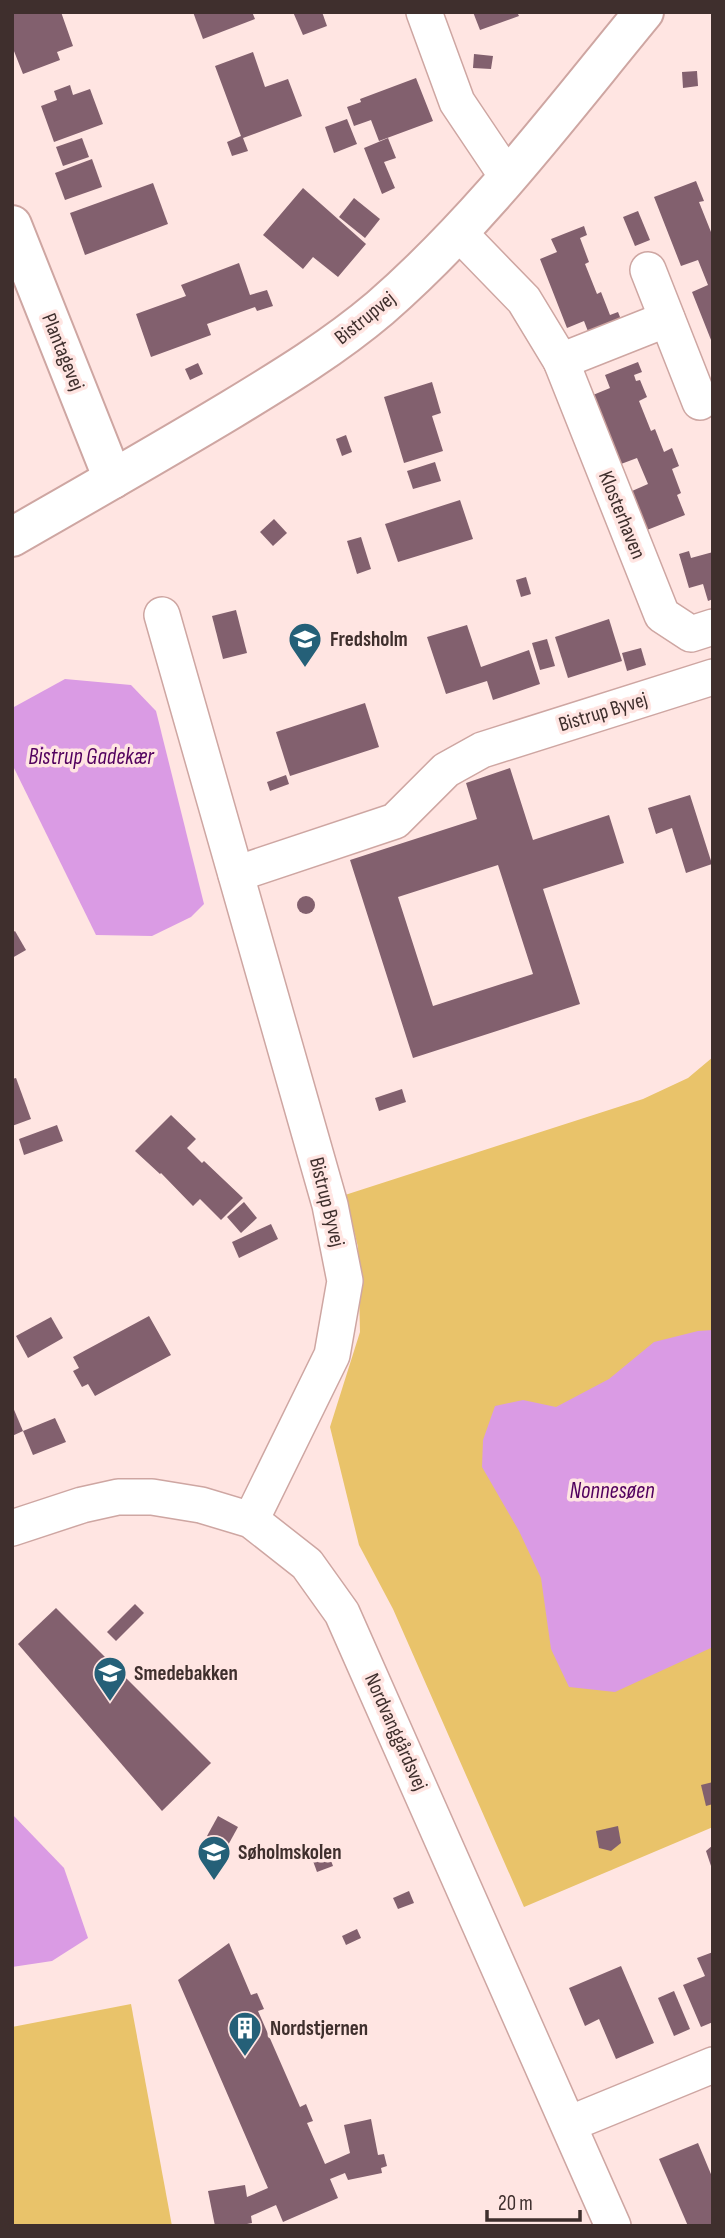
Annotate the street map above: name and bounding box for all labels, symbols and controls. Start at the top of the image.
street label: Bistrupvej [330,286,400,350]
street label: Plantagevej [36,310,90,394]
street label: Klosterhaven [593,467,651,563]
school or university icon: Fredsholm [286,620,324,669]
place label: Fredsholm [330,627,408,652]
street label: Bistrup Byvej [556,687,650,737]
water label: Bistrup Gadekær [28,743,155,771]
street label: Bistrup Byvej [304,1155,350,1249]
water label: Nonnesøen [569,1477,655,1505]
school or university icon: Smedebakken [91,1654,129,1703]
place label: Smedebakken [134,1661,238,1686]
street label: Nordvanggårdsvej [359,1670,433,1794]
school or university icon: Søholmskolen [195,1833,233,1882]
place label: Søholmskolen [238,1840,342,1865]
building icon: Nordstjernen [226,2009,264,2058]
place label: Nordstjernen [270,2016,368,2041]
scale bar [487,2178,580,2222]
text: 20 m [498,2191,533,2216]

